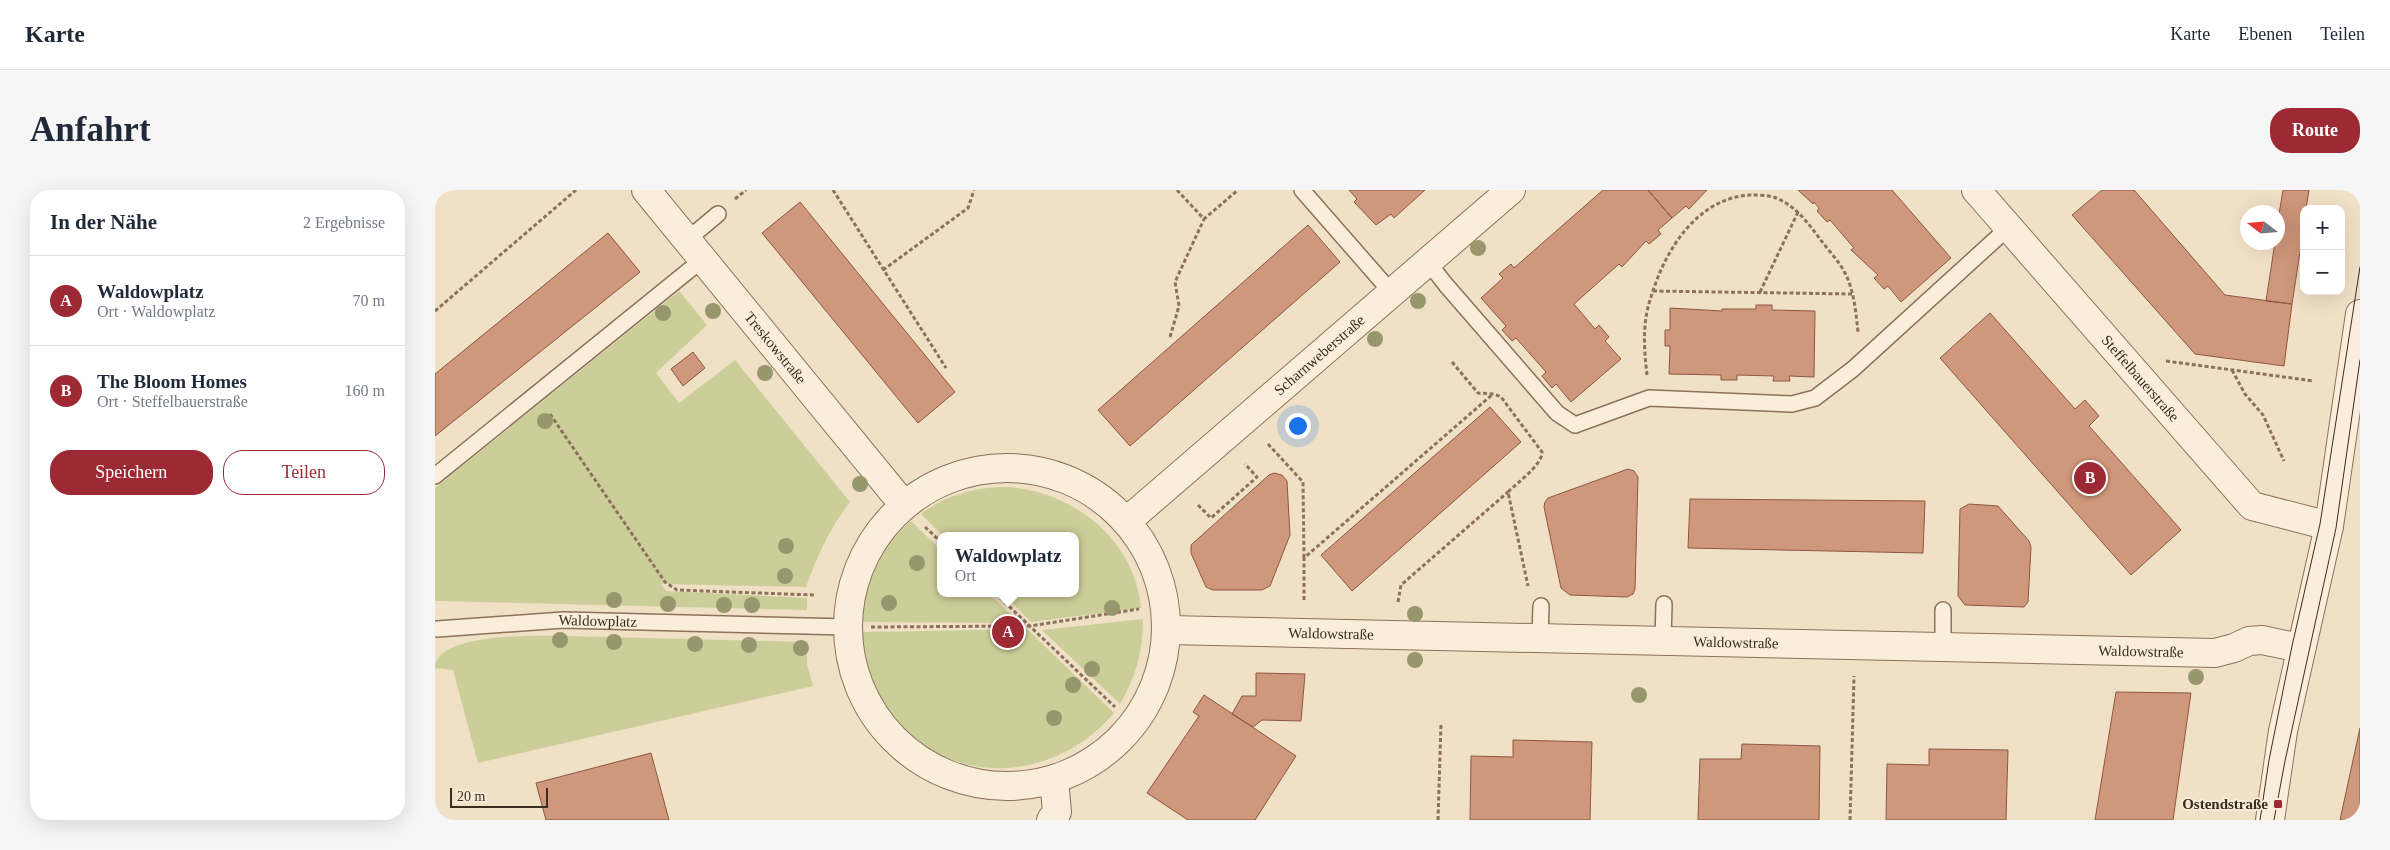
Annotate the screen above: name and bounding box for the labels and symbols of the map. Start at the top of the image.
north arrow [2240,205,2285,250]
street label: Treskowstraße [741,309,809,387]
street label: Scharnweberstraße [1271,312,1368,399]
street label: Steffelbauerstraße [2099,332,2183,425]
your location [1285,413,1311,439]
pin: B [2074,459,2106,497]
street label: Waldowplatz [558,612,638,630]
pin: A [992,613,1024,651]
street label: Waldowstraße [1288,625,1374,643]
street label: Waldowstraße [1693,634,1779,651]
street label: Waldowstraße [2098,642,2184,660]
scale bar [450,785,547,808]
place label: Ostendstraße [2182,796,2268,812]
marker: Ostendstraße [2272,798,2284,810]

